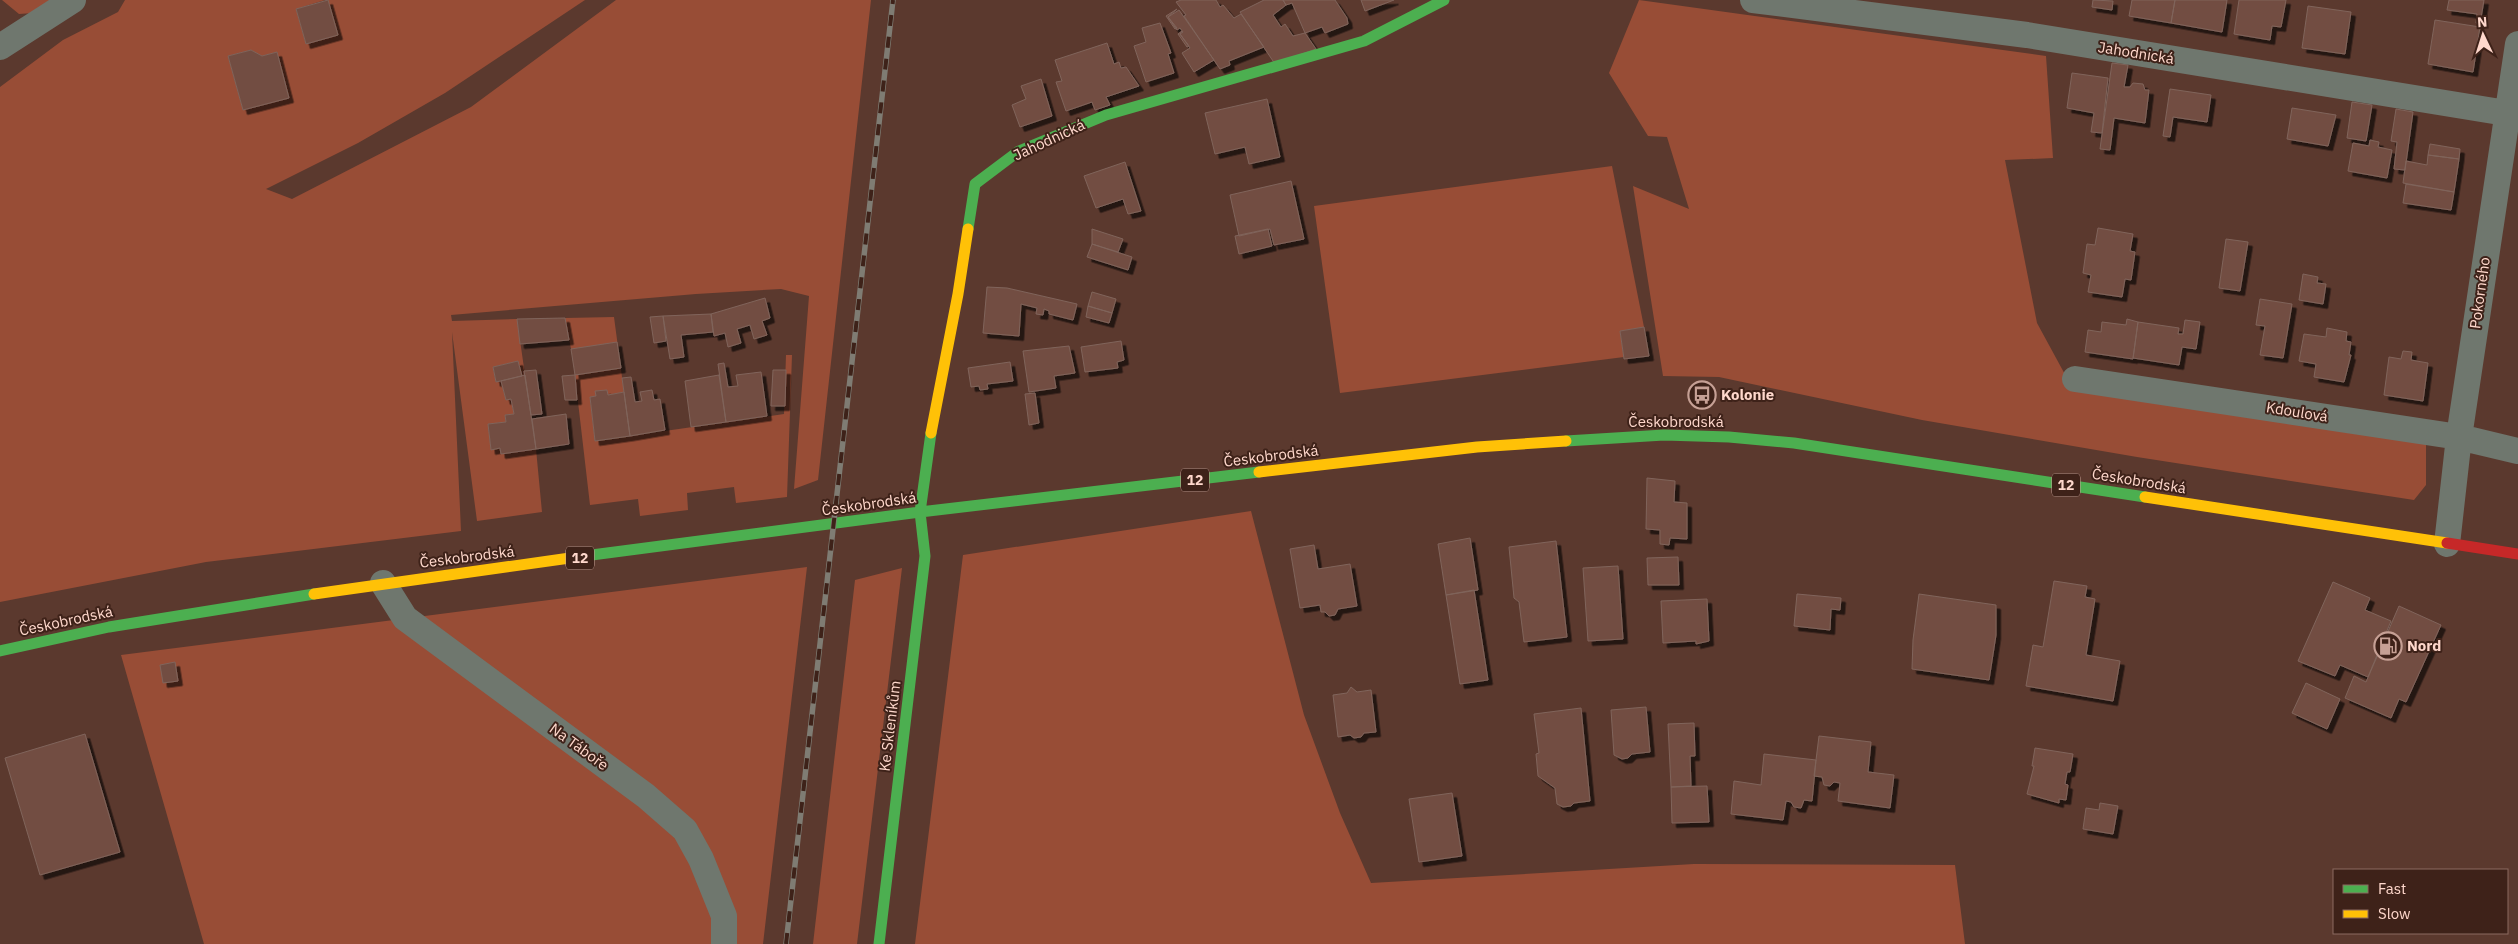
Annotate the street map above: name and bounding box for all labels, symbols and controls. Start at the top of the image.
north arrow [2458,10,2508,60]
text: N [2476,13,2488,31]
street label: Jahodnická [2097,37,2176,68]
street label: Jahodnická [1010,115,1088,164]
street label: Pokorného [2465,256,2494,330]
bus stop icon: Kolonie [1687,380,1717,410]
place label: Kolonie [1721,385,1774,404]
street label: Kdoulová [2265,397,2329,426]
street label: Českobrodská [1628,412,1724,431]
street label: Českobrodská [1222,440,1319,471]
street label: Českobrodská [2091,464,2188,497]
road number: 12 [1181,468,1209,492]
road number: 12 [2052,474,2080,496]
street label: Českobrodská [820,487,917,520]
street label: Českobrodská [418,541,515,572]
road number: 12 [566,546,594,570]
street label: Českobrodská [17,601,114,640]
fuel station icon: Nord [2373,631,2403,661]
place label: Nord [2407,636,2441,655]
street label: Ke Skleníkům [874,679,905,773]
street label: Na Táboře [546,719,613,774]
legend [2333,869,2508,934]
text: Fast [2378,879,2406,898]
text: Slow [2378,904,2411,923]

